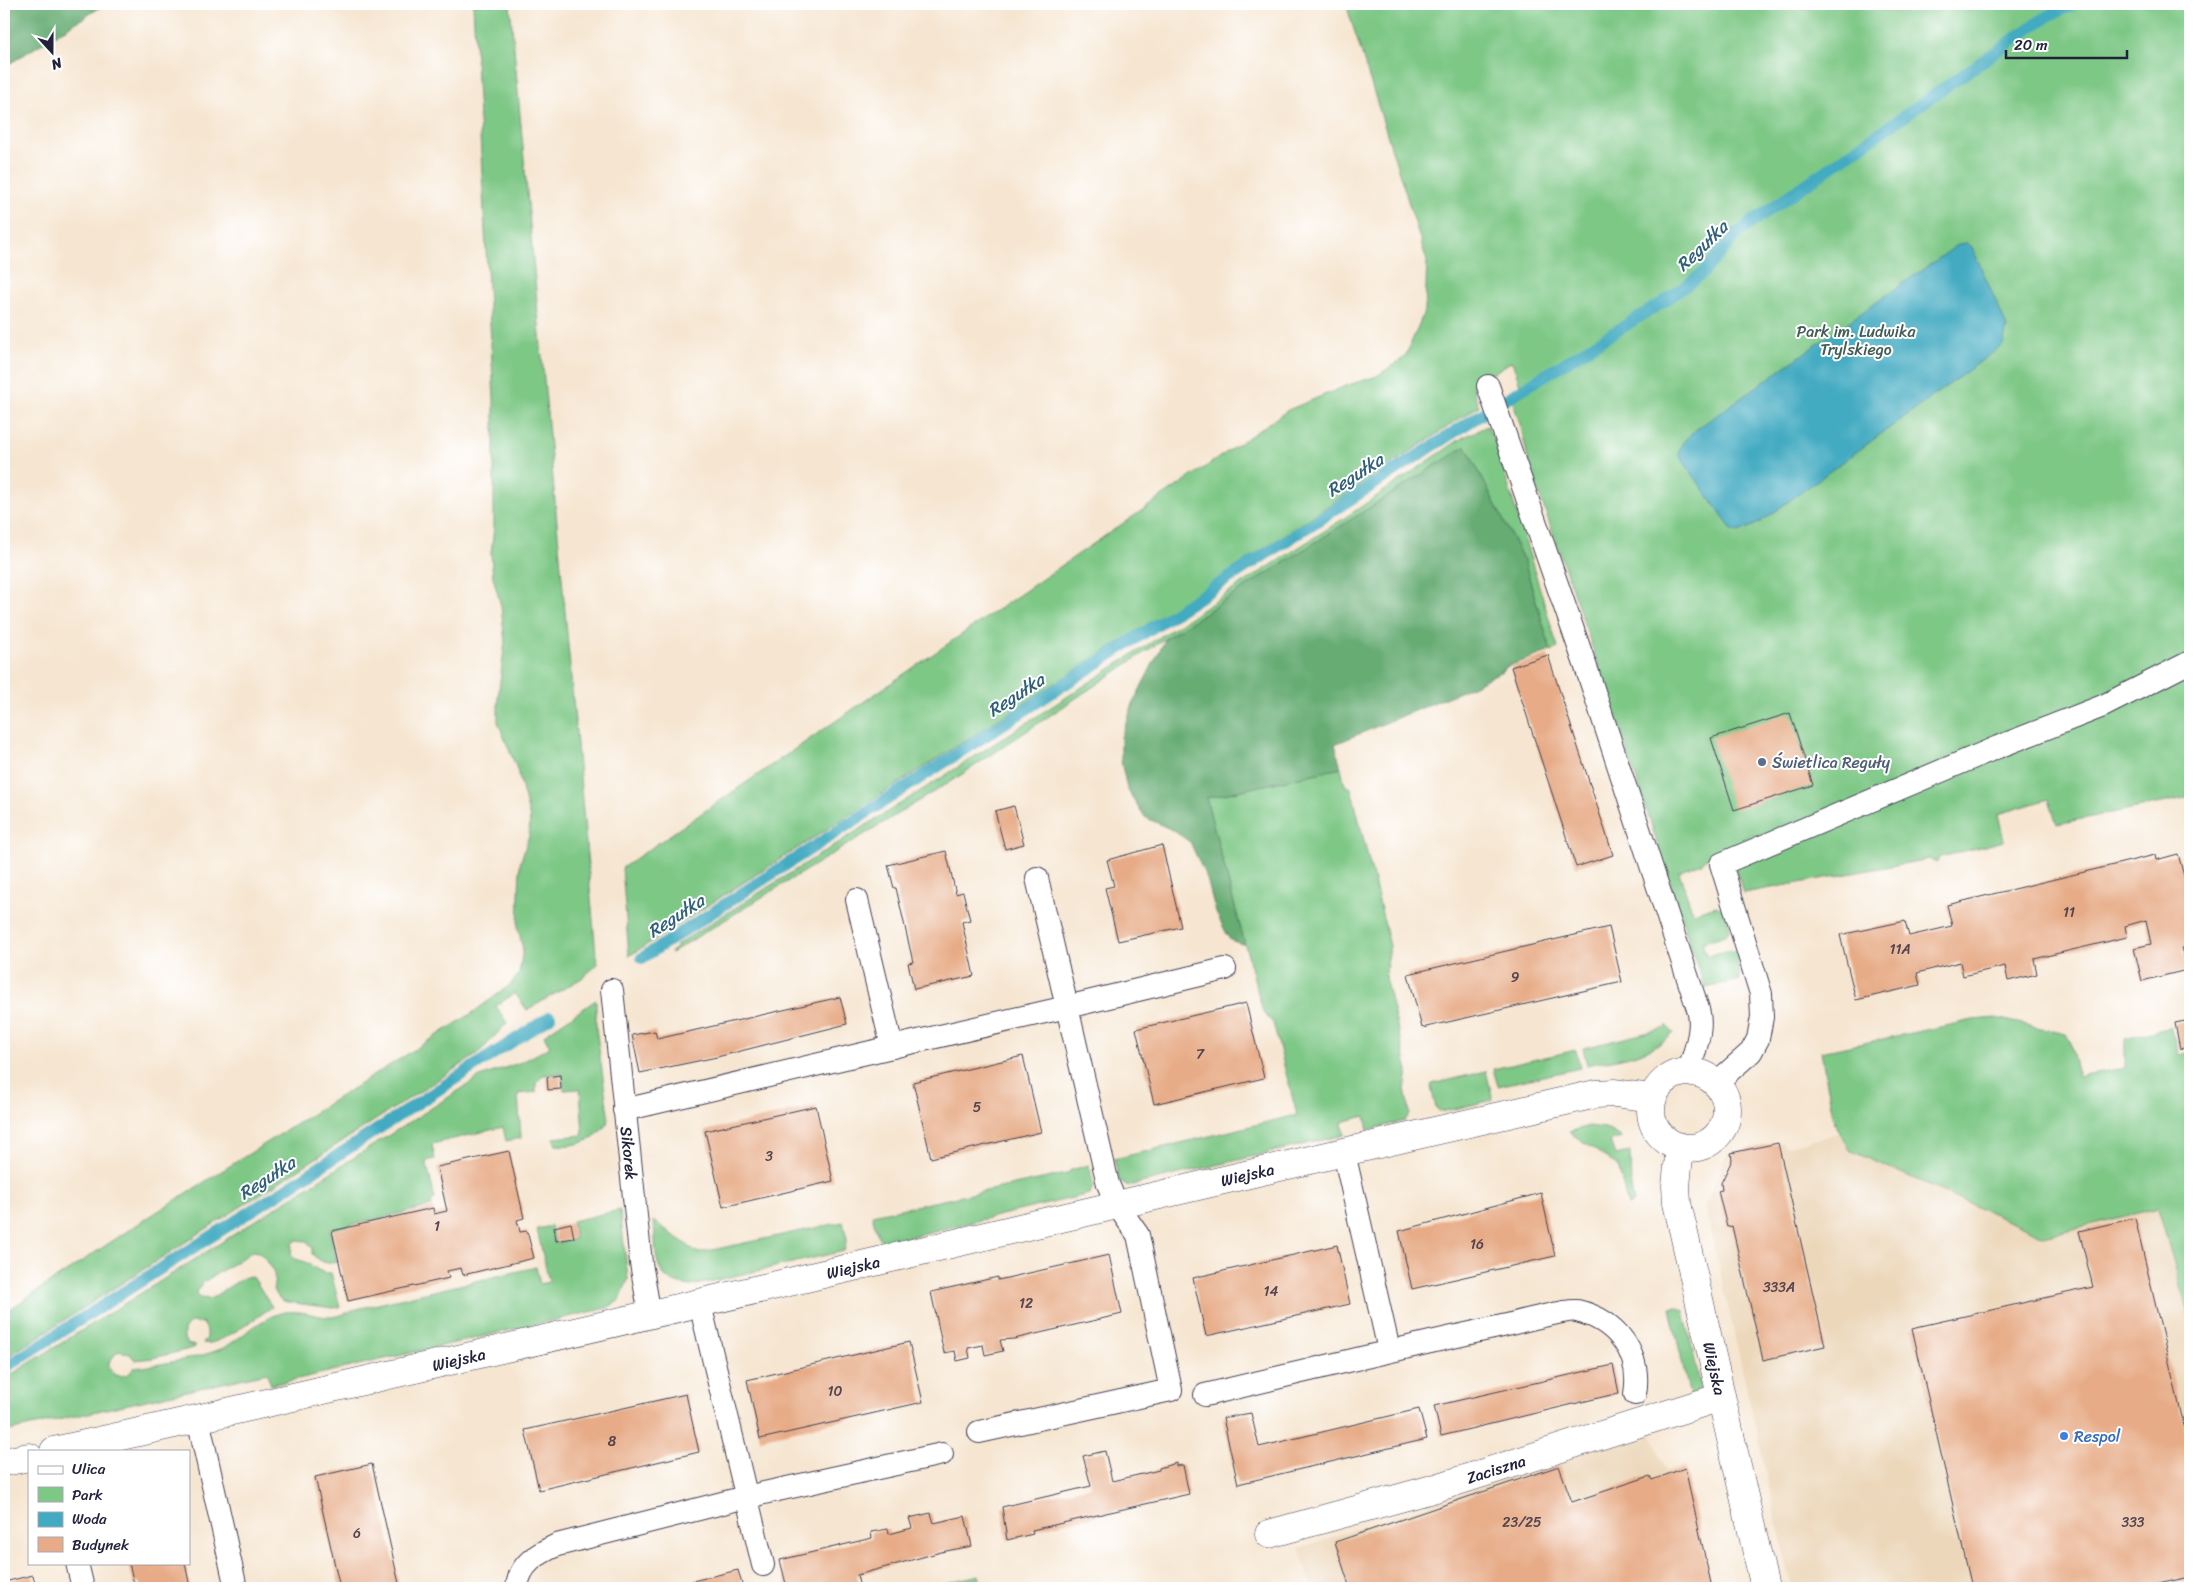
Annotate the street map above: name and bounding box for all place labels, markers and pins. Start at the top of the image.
place label: Świetlica Reguły [1772,748,1891,777]
marker: Świetlica Reguły [1756,756,1768,768]
place label: Respol [2074,1422,2121,1451]
marker: Respol [2058,1430,2070,1442]

